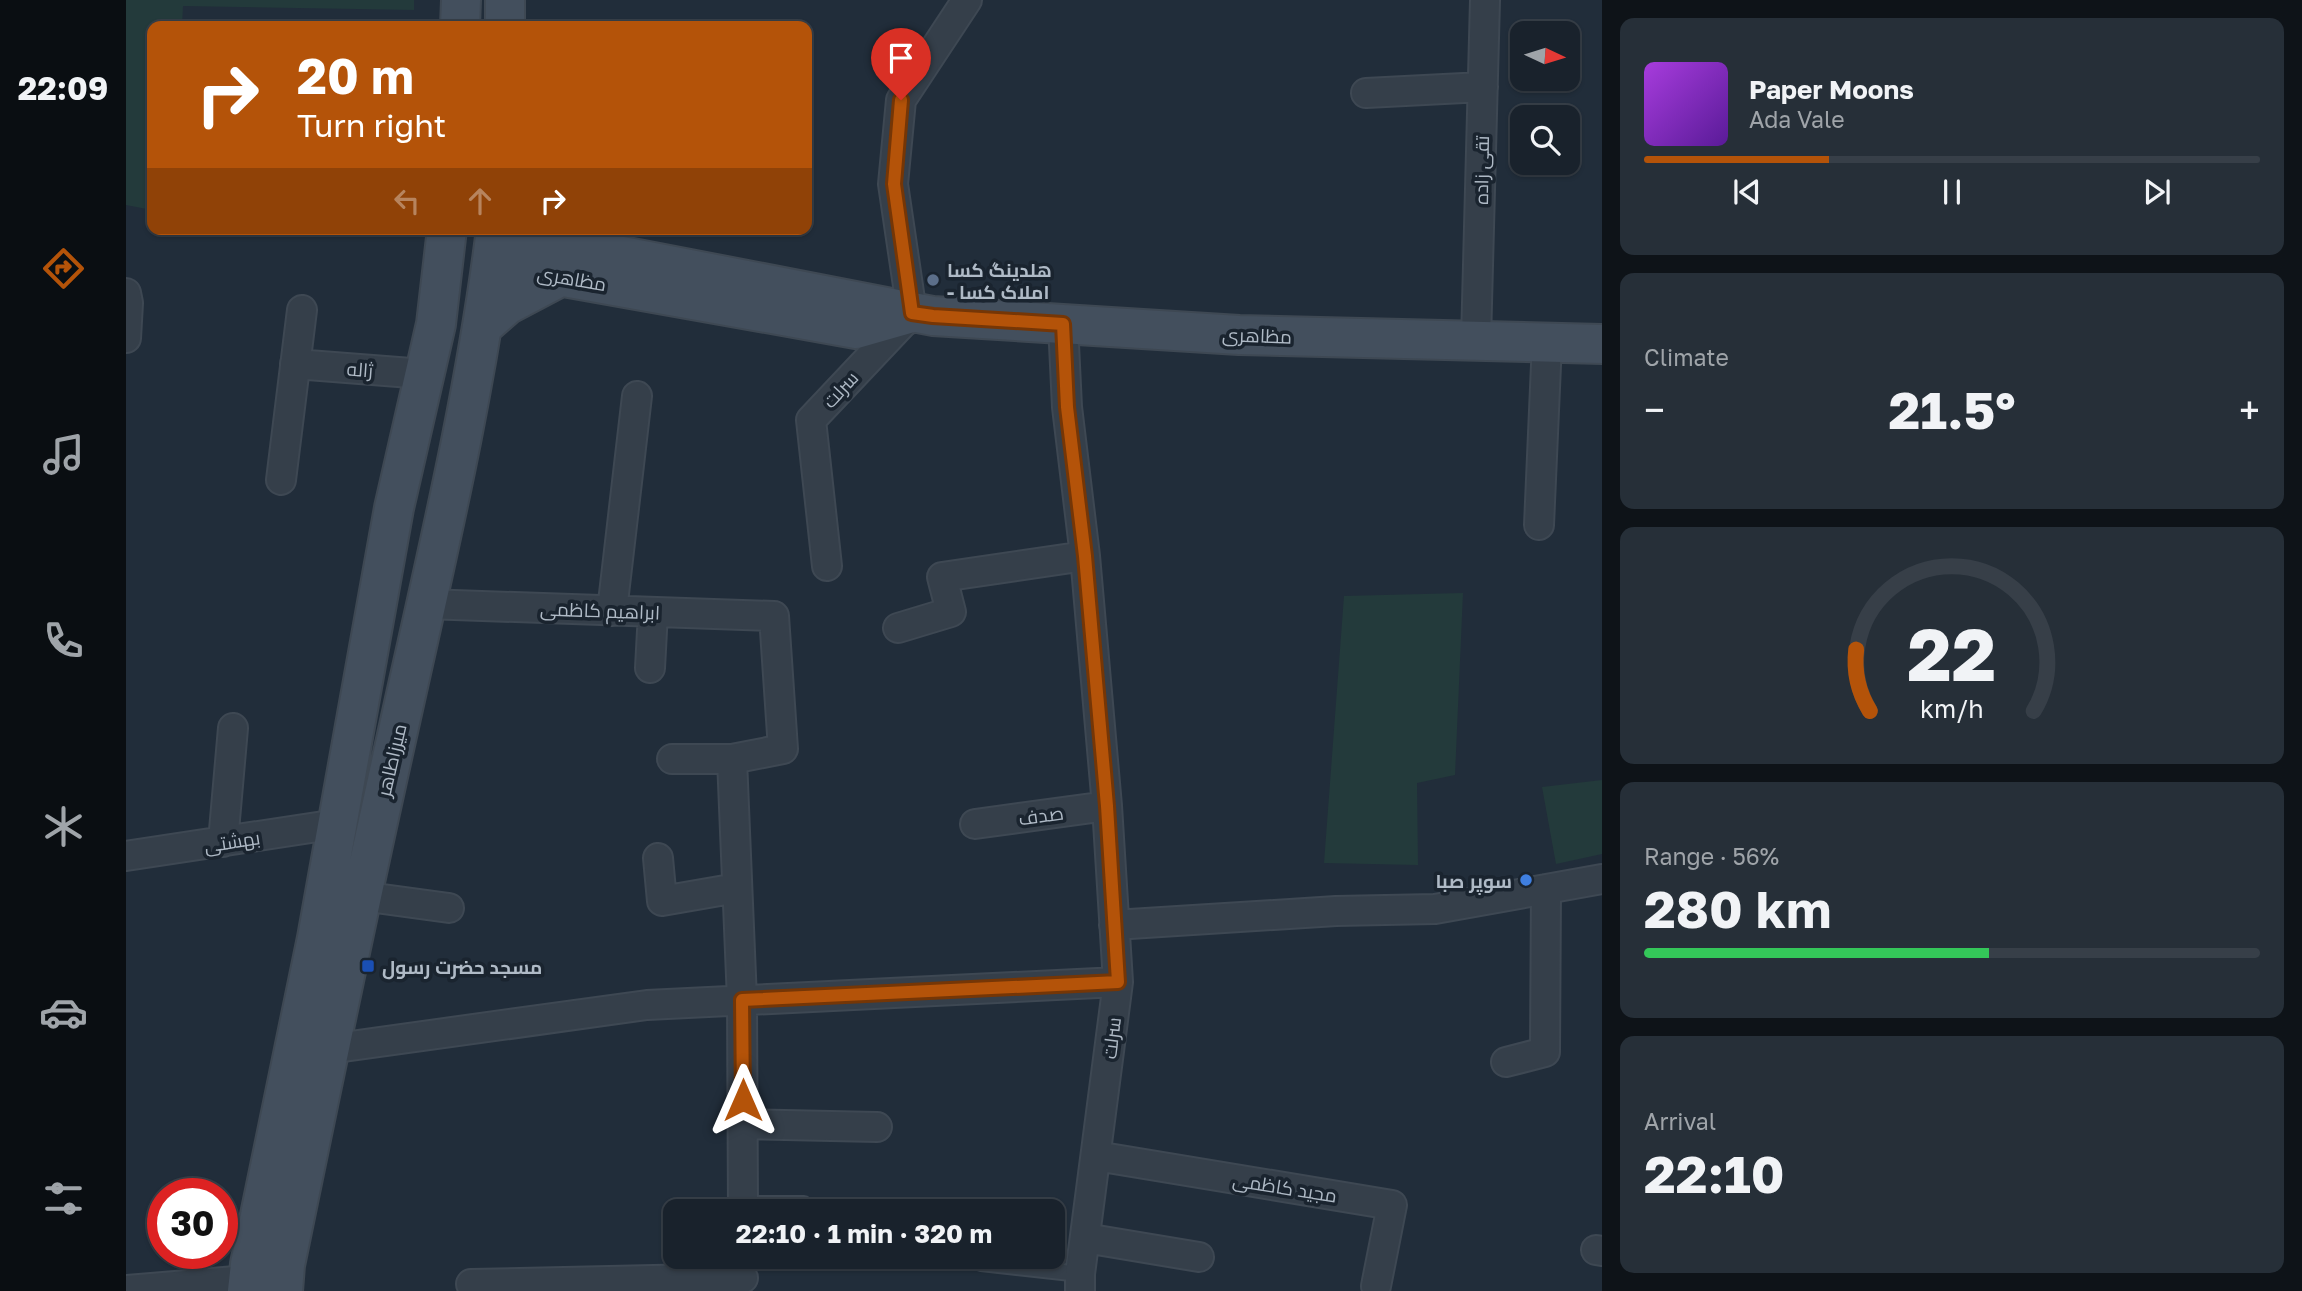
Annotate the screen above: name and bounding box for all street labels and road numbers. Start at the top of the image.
street label: تقی زاده [1469,135,1494,205]
street label: مظاهری [535,261,608,296]
street label: مظاهری [1222,322,1292,349]
street label: ژاله [346,357,374,382]
street label: سرلت [817,366,863,413]
street label: ابراهیم کاظمی [539,596,660,627]
street label: میرزاطاهر [371,721,412,800]
street label: صدف [1017,800,1065,830]
street label: بهشتی [202,825,262,858]
street label: سرلت [1097,1016,1126,1060]
street label: مجید کاظمی [1231,1167,1339,1208]

